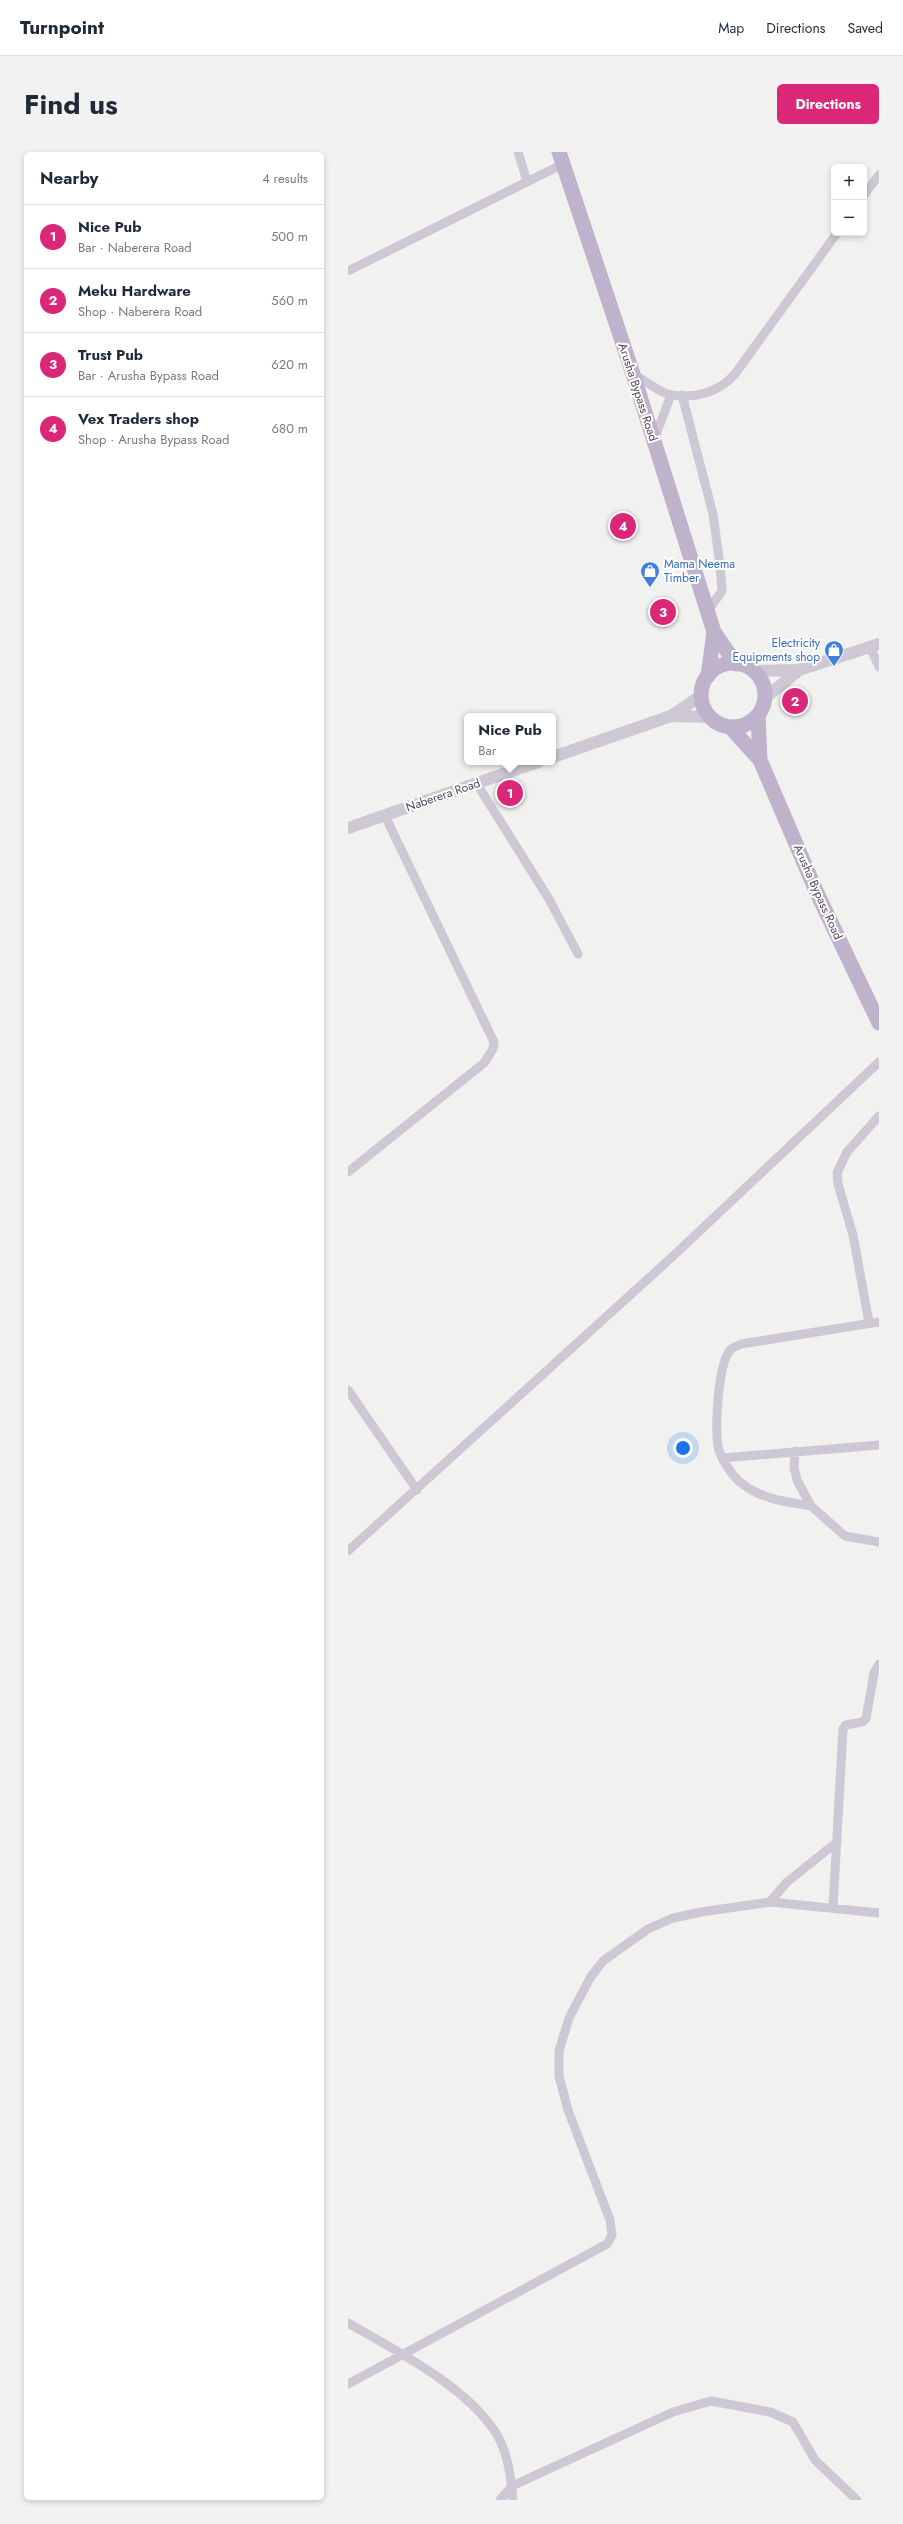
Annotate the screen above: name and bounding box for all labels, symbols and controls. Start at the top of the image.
text: Turnpoint [20,14,104,41]
text: Map [718,18,744,38]
text: Directions [766,18,826,38]
text: Saved [848,18,883,38]
text: Find us [24,84,118,125]
button: Directions [777,84,879,124]
map controls [831,164,867,236]
button: + [831,164,867,200]
text: Nearby [40,166,98,190]
text: 4 results [262,169,308,188]
button: − [831,200,867,236]
text: Nice Pub [78,216,141,238]
text: 1 [50,227,56,246]
text: 500 m [271,227,308,246]
text: Bar · Naberera Road [78,238,192,257]
text: Meku Hardware [78,280,191,302]
text: 2 [49,291,57,310]
text: 560 m [271,291,308,310]
text: Shop · Naberera Road [78,302,202,321]
street label: Arusha Bypass Road [614,340,662,444]
text: Trust Pub [78,344,143,366]
text: 3 [49,355,57,374]
text: 620 m [271,355,308,374]
text: Bar · Arusha Bypass Road [78,366,219,385]
text: Vex Traders shop [78,408,199,430]
text: 4 [48,419,58,438]
text: 680 m [272,419,308,438]
text: Shop · Arusha Bypass Road [78,430,229,449]
pin: 4 [610,511,636,541]
place label: Mama Neema Timber [664,555,735,587]
shop icon: Mama Neema Timber [639,560,661,588]
pin: 3 [650,597,676,627]
place label: Electricity Equipments shop [733,634,821,666]
shop icon: Electricity Equipments shop [823,639,845,667]
pin: 2 [782,686,808,716]
popup [464,713,556,765]
text: Nice Pub [478,719,542,741]
text: Bar [478,741,496,760]
street label: Naberera Road [403,774,483,816]
pin: 1 [497,778,523,808]
street label: Arusha Bypass Road [789,841,847,943]
your location [673,1438,693,1458]

